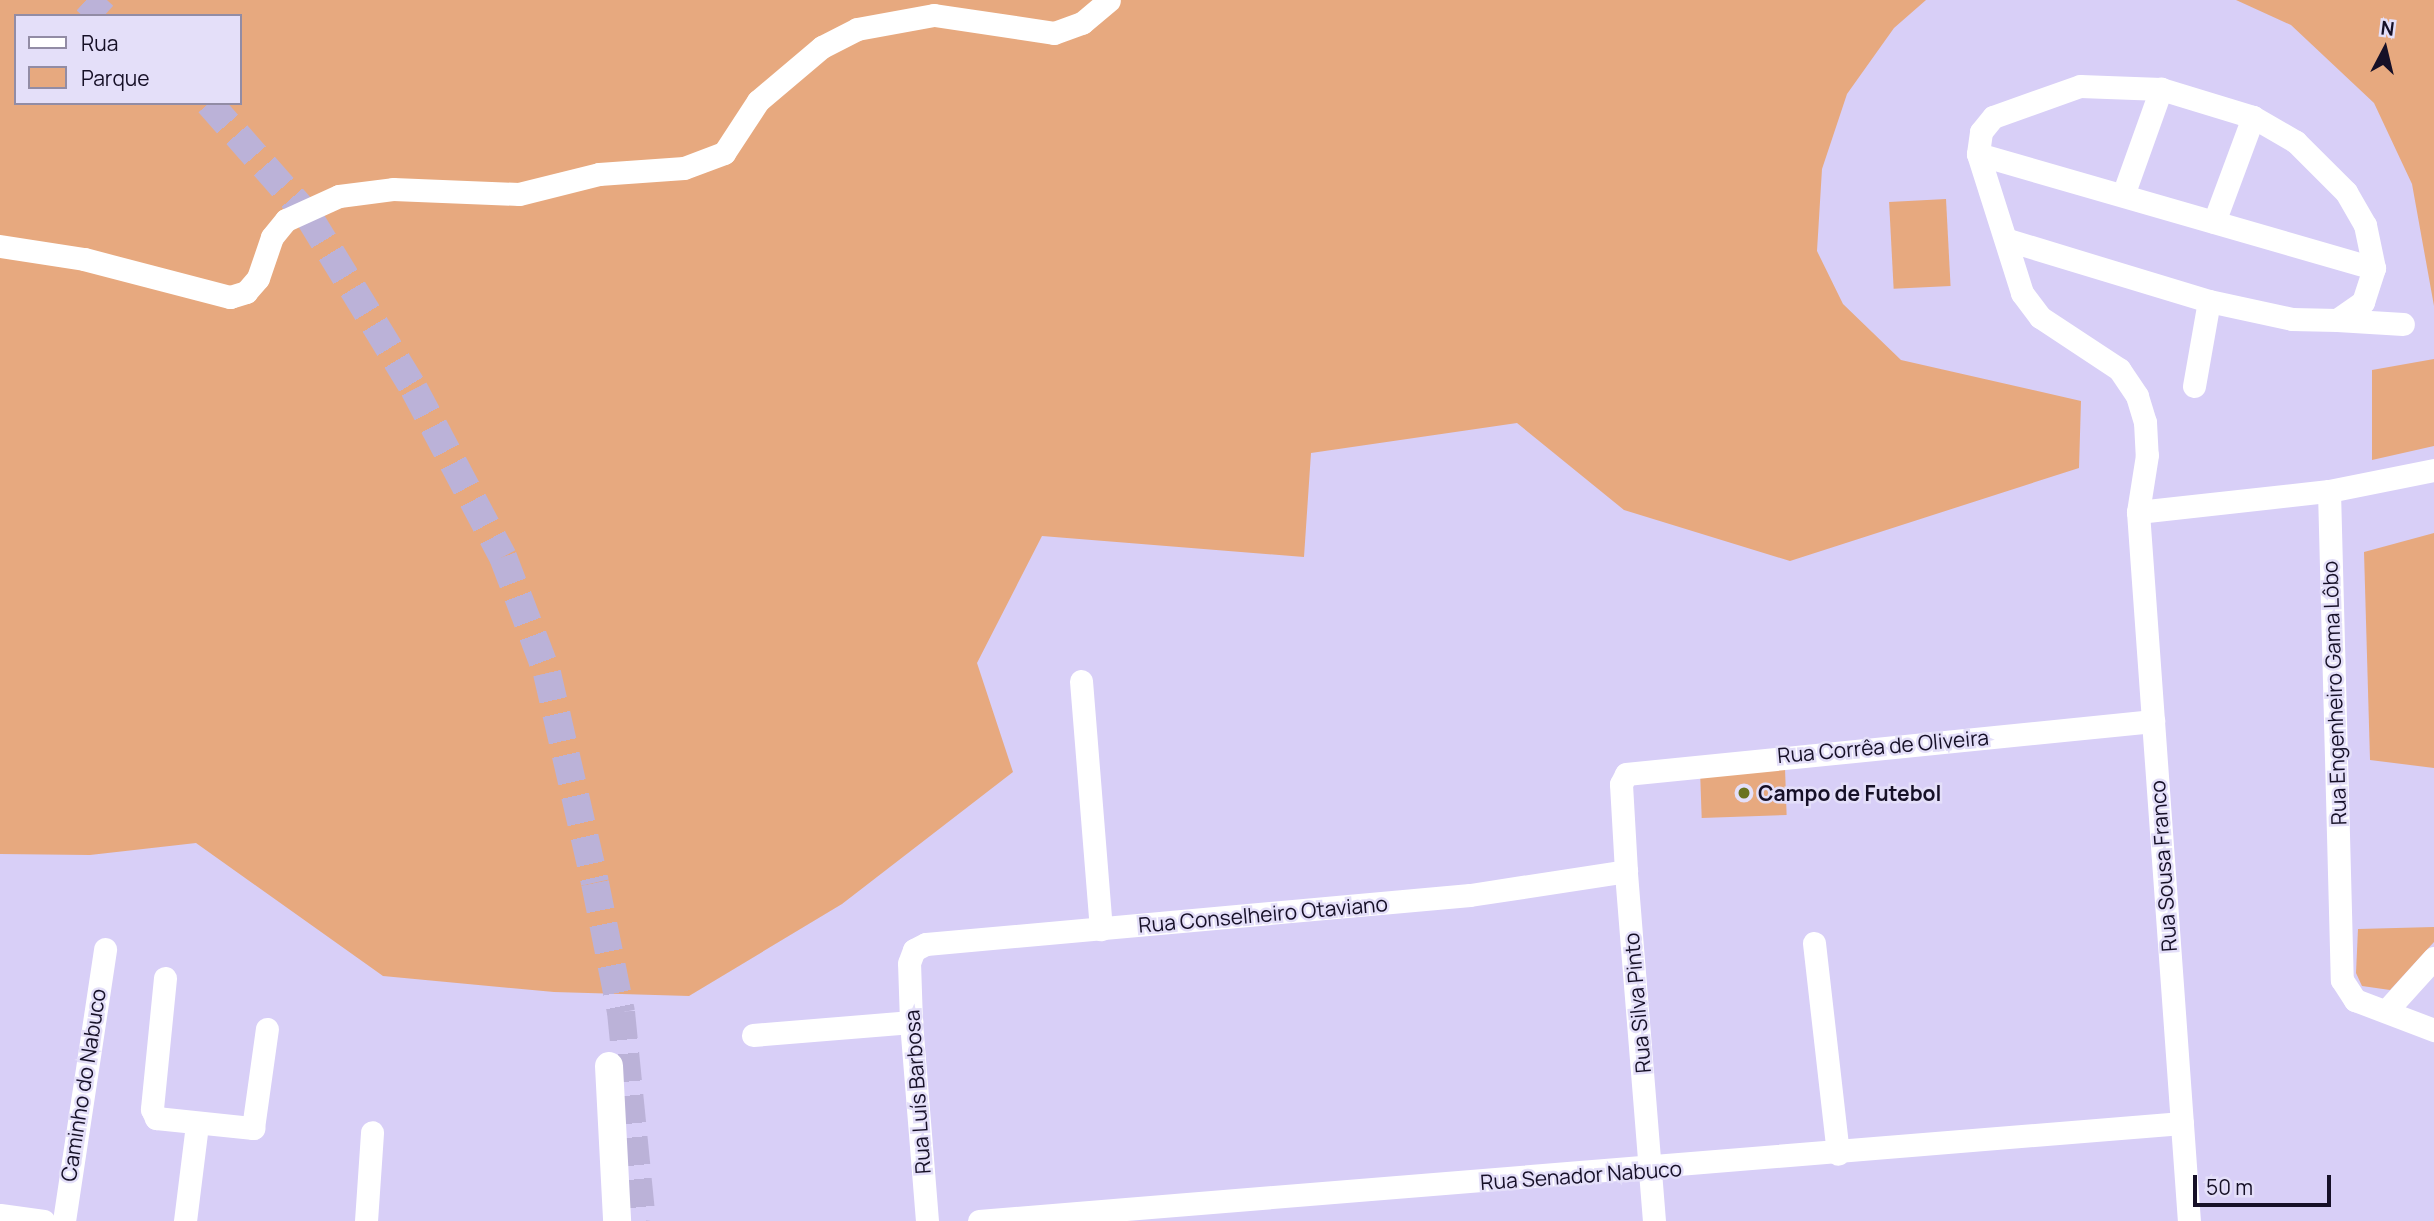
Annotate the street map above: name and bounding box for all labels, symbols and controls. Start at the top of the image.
legend [14,14,242,105]
north arrow [2350,14,2420,84]
text: N [2379,14,2396,42]
text: Rua [81,29,118,57]
text: Parque [81,64,150,92]
street label: Rua Engenheiro Gama Lôbo [2317,560,2351,826]
street label: Rua Corrêa de Oliveira [1776,724,1990,768]
street label: Rua Sousa Franco [2144,779,2182,953]
place label: Campo de Futebol [1758,780,1941,806]
marker: Campo de Futebol [1736,785,1752,801]
street label: Rua Conselheiro Otaviano [1137,891,1389,937]
street label: Rua Silva Pinto [1618,932,1656,1074]
street label: Caminho do Nabuco [55,987,111,1183]
street label: Rua Luís Barbosa [899,1009,935,1175]
street label: Rua Senador Nabuco [1479,1155,1683,1195]
scale bar [2196,1162,2334,1206]
text: 50 m [2206,1173,2253,1201]

